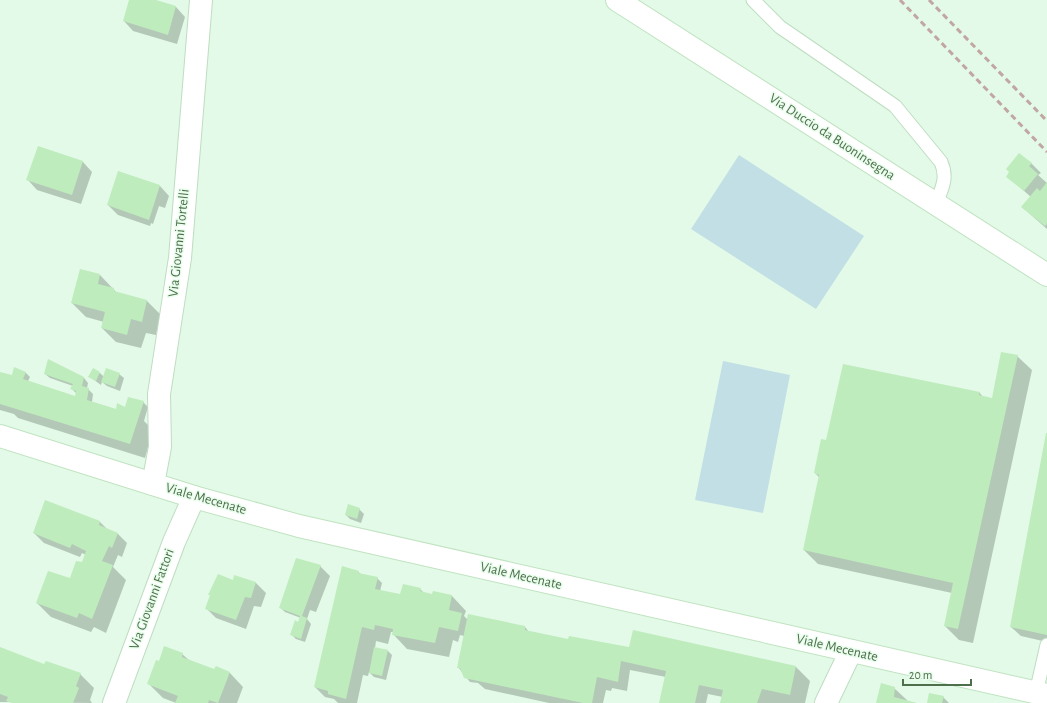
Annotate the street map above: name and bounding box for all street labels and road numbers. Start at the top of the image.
street label: Via Duccio da Buoninsegna [767,91,898,183]
street label: Via Giovanni Tortelli [166,188,192,298]
street label: Viale Mecenate [164,481,248,517]
street label: Via Giovanni Fattori [127,547,177,651]
street label: Viale Mecenate [479,560,563,592]
street label: Viale Mecenate [795,632,879,664]

